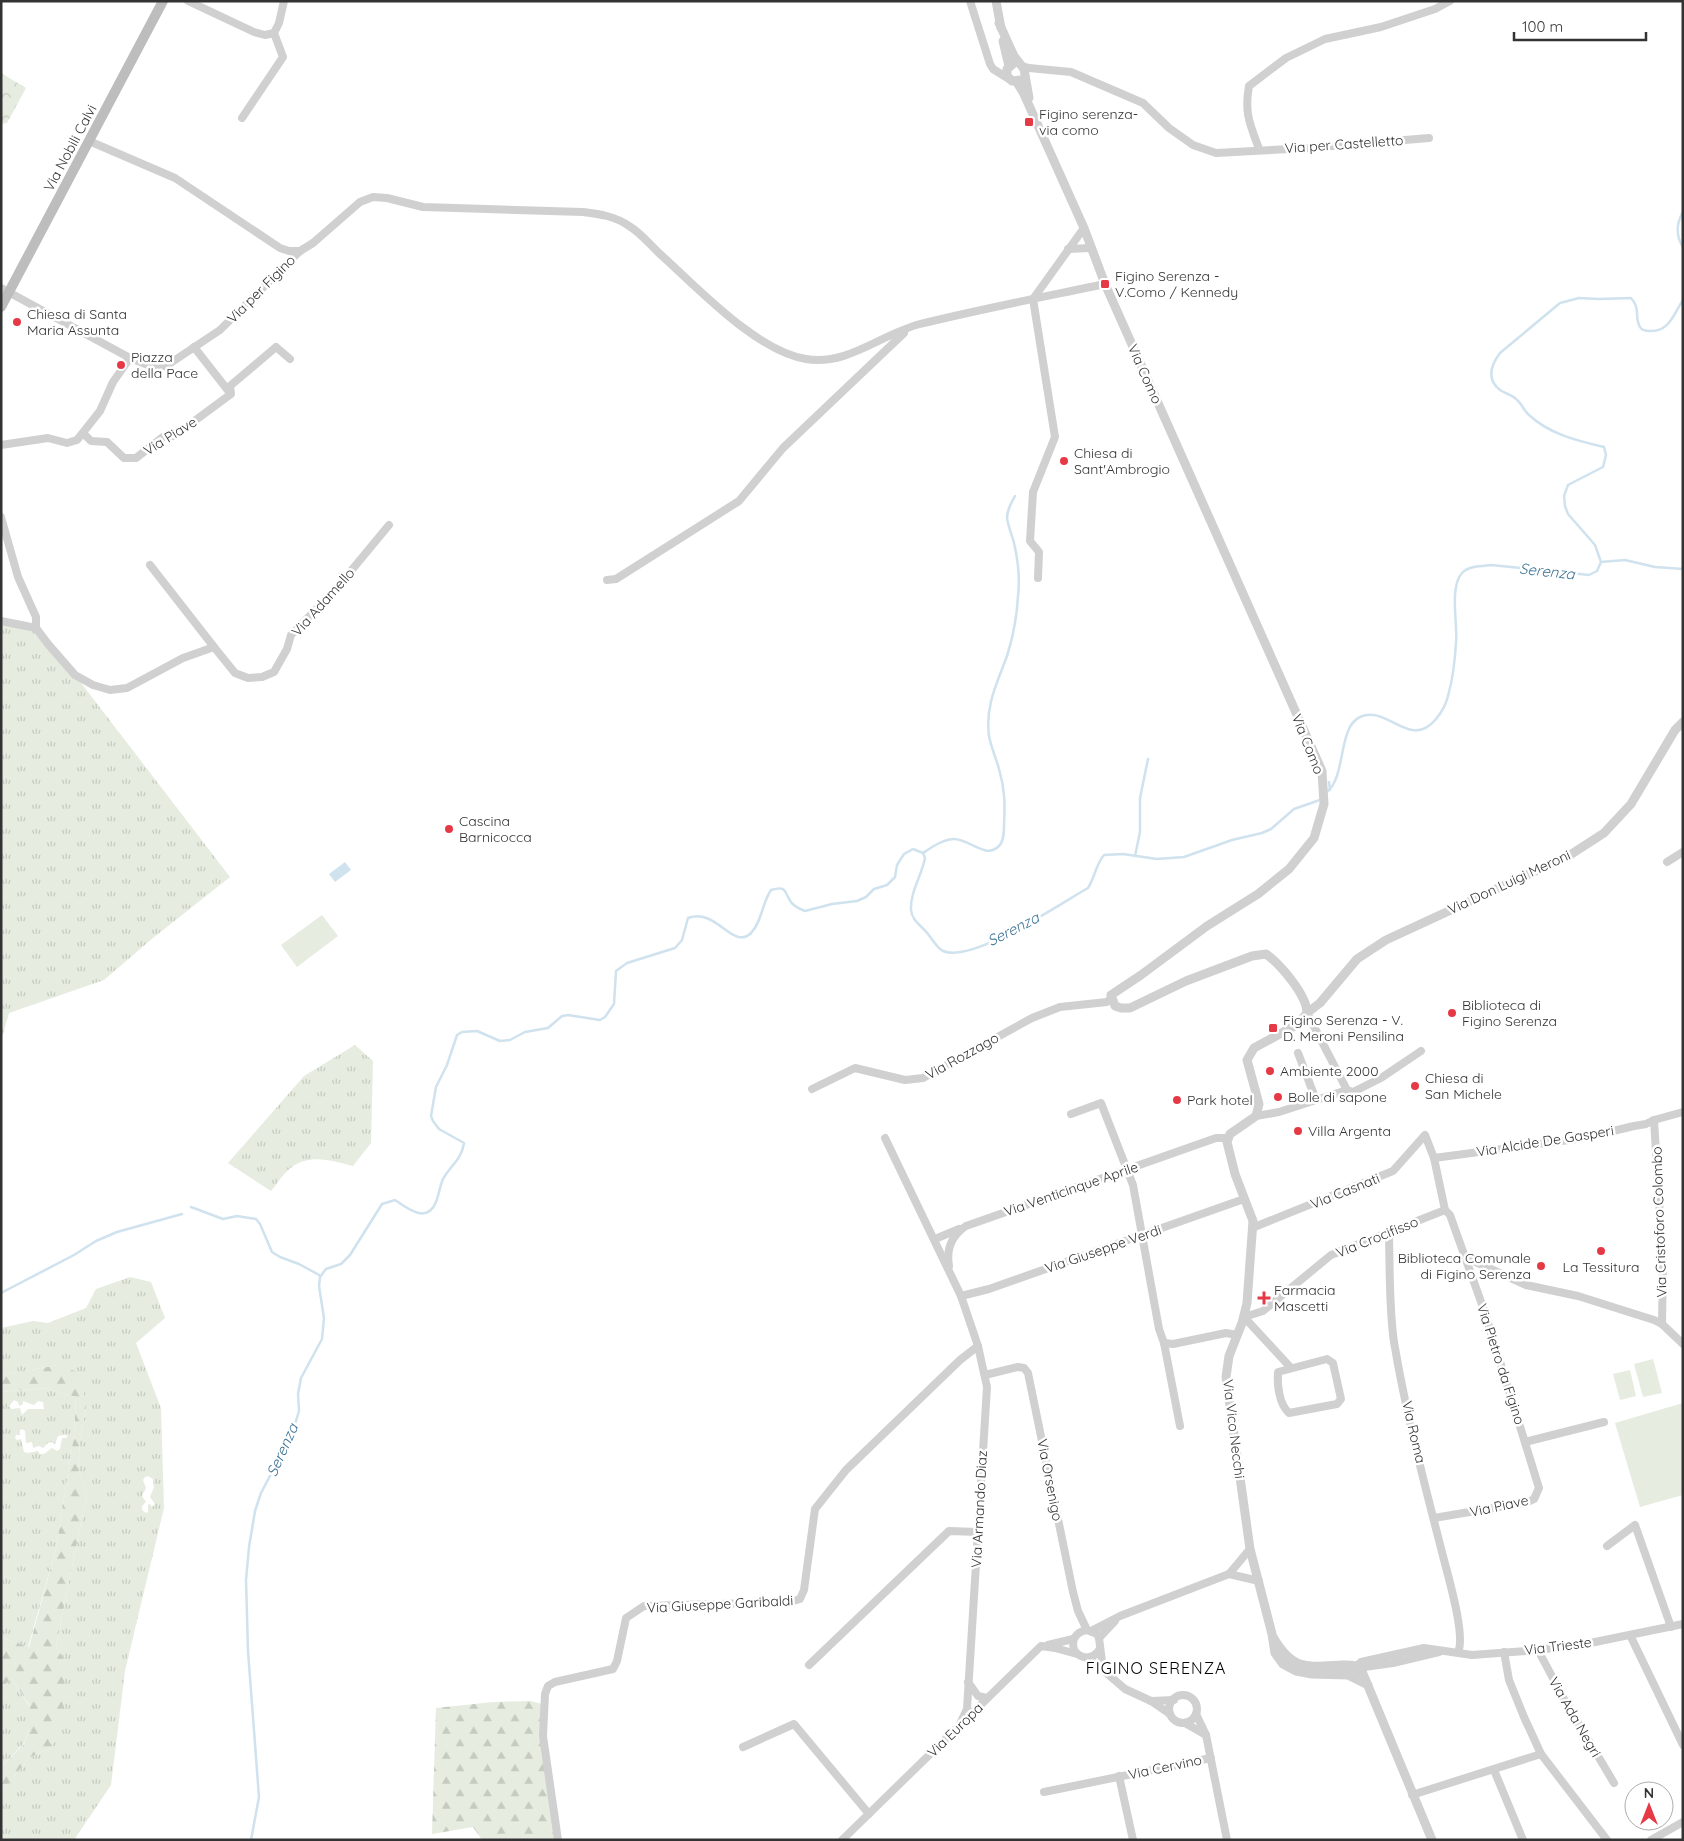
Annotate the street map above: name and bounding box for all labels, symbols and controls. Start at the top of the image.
scale bar [1514,10,1646,42]
text: 100 m [1522,17,1563,36]
street label: Via Nobili Calvi [40,102,100,194]
place label: Figino serenza- via como [1039,105,1138,139]
marker: Figino serenza- via como [1023,116,1035,128]
street label: Via per Castelletto [1284,131,1404,157]
street label: Via per Figino [223,251,299,327]
place label: Figino Serenza - V.Como / Kennedy [1115,267,1238,301]
marker: Figino Serenza - V.Como / Kennedy [1099,278,1111,290]
place label: Chiesa di Santa Maria Assunta [27,305,127,339]
marker: Chiesa di Santa Maria Assunta [11,316,23,328]
street label: Via Como [1124,341,1166,407]
place label: Piazza della Pace [131,348,198,382]
marker: Piazza della Pace [115,359,127,371]
street label: Via Piave [140,413,200,459]
place label: Chiesa di Sant'Ambrogio [1074,444,1170,478]
marker: Chiesa di Sant'Ambrogio [1058,455,1070,467]
water label: Serenza [1518,559,1577,583]
street label: Via Adamello [288,564,358,640]
street label: Via Como [1288,711,1328,777]
place label: Cascina Barnicocca [459,812,532,846]
marker: Cascina Barnicocca [443,823,455,835]
street label: Via Don Luigi Meroni [1445,846,1573,918]
water label: Serenza [984,907,1043,950]
place label: Biblioteca di Figino Serenza [1462,996,1557,1030]
marker: Biblioteca di Figino Serenza [1446,1007,1458,1019]
place label: Figino Serenza - V. D. Meroni Pensilina [1283,1011,1404,1045]
marker: Figino Serenza - V. D. Meroni Pensilina [1267,1022,1279,1034]
street label: Via Rozzago [922,1028,1002,1084]
place label: Ambiente 2000 [1280,1062,1378,1080]
marker: Ambiente 2000 [1264,1065,1276,1077]
place label: Chiesa di San Michele [1425,1069,1502,1103]
marker: Chiesa di San Michele [1409,1080,1421,1092]
place label: Bolle di sapone [1288,1088,1387,1106]
place label: Park hotel [1187,1091,1253,1109]
marker: Bolle di sapone [1272,1091,1284,1103]
marker: Park hotel [1171,1094,1183,1106]
street label: Via Alcide De Gasperi [1475,1121,1615,1161]
place label: Villa Argenta [1308,1122,1391,1140]
marker: Villa Argenta [1292,1125,1304,1137]
street label: Via Cristoforo Colombo [1647,1146,1671,1298]
street label: Via Venticinque Aprile [1002,1158,1141,1220]
street label: Via Casnati [1308,1169,1382,1213]
street label: Via Crocifisso [1333,1212,1421,1262]
street label: Via Giuseppe Verdi [1042,1221,1164,1277]
marker: La Tessitura [1595,1245,1607,1257]
place label: Biblioteca Comunale di Figino Serenza [1398,1249,1531,1283]
place label: La Tessitura [1563,1258,1640,1276]
marker: Biblioteca Comunale di Figino Serenza [1535,1260,1547,1272]
place label: Farmacia Mascetti [1274,1281,1336,1315]
marker: Farmacia Mascetti [1258,1292,1270,1304]
street label: Via Pietro da Figino [1473,1301,1529,1427]
street label: Via Vico Necchi [1219,1378,1249,1480]
street label: Via Roma [1398,1399,1430,1465]
water label: Serenza [262,1420,302,1479]
street label: Via Orsenigo [1033,1437,1067,1523]
street label: Via Armando Diaz [967,1450,991,1568]
street label: Via Piave [1468,1491,1530,1521]
street label: Via Giuseppe Garibaldi [646,1591,794,1617]
street label: Via Trieste [1523,1633,1593,1659]
district label: FIGINO SERENZA [1086,1658,1226,1678]
street label: Via Ada Negri [1545,1674,1605,1760]
street label: Via Europa [923,1699,987,1761]
street label: Via Cervino [1127,1750,1203,1784]
north arrow [1624,1781,1674,1831]
text: N [1644,1784,1654,1802]

